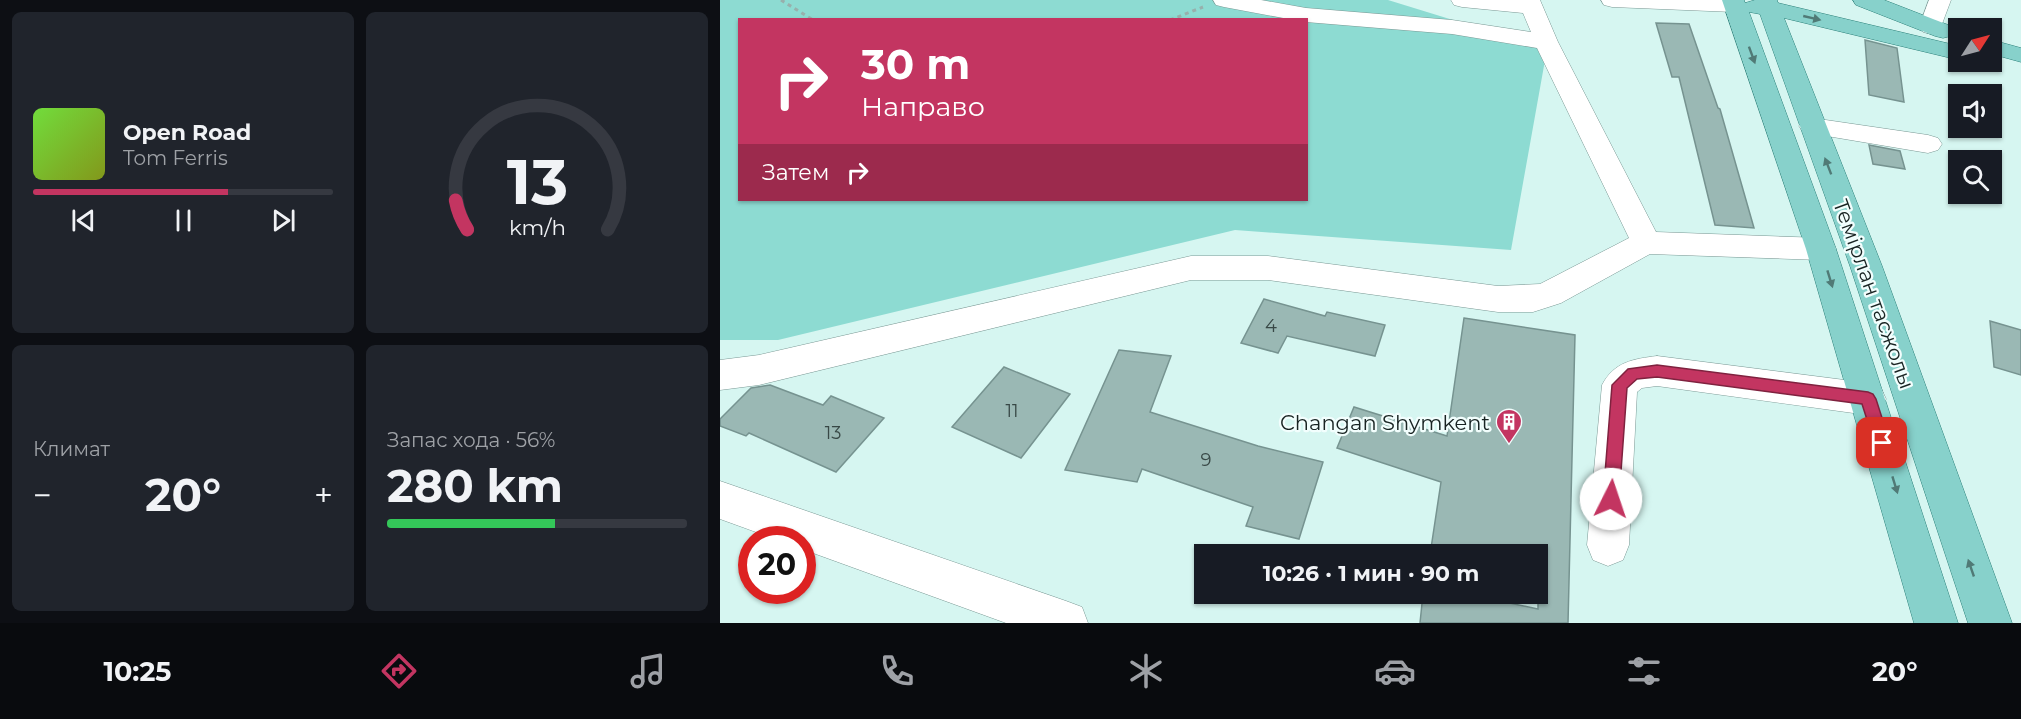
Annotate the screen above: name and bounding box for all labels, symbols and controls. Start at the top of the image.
one-way arrow [1803,14,1822,23]
north arrow [1948,18,2002,72]
map controls [1948,18,2002,204]
text: 30 m [861,38,970,90]
icon: right [762,42,840,120]
one-way arrow [1748,46,1757,64]
button: sound [1948,84,2002,138]
text: Направо [861,90,985,123]
text: Open Road [123,119,251,146]
text: 13 [506,144,568,220]
text: Tom Ferris [123,146,228,170]
button: search [1948,150,2002,204]
icon: right [841,156,874,189]
one-way arrow [1823,157,1832,175]
text: Затем [762,159,829,186]
street label: Темірлан тасжолы [1828,196,1920,392]
icon: previous [67,204,100,237]
icon: pause [167,204,200,237]
icon: next [267,204,300,237]
text: km/h [508,214,566,240]
one-way arrow [1826,270,1836,288]
house number: 4 [1265,315,1277,337]
house number: 11 [1006,400,1019,422]
building icon: Changan Shymkent [1494,407,1524,445]
place label: Changan Shymkent [1280,410,1490,435]
pin [1856,417,1907,468]
house number: 13 [825,422,841,444]
icon: arrive [1865,426,1898,459]
text: Запас хода · 56% [387,428,555,452]
text: Климат [33,437,110,461]
house number: 9 [1201,449,1212,471]
text: 280 km [387,458,563,513]
text: 20° [145,467,221,522]
position arrow [1579,467,1643,531]
text: − [33,475,52,515]
text: + [314,475,333,515]
one-way arrow [1891,476,1900,494]
speed limit sign: 20 [738,526,816,604]
one-way arrow [1965,558,1975,576]
text: 10:26 · 1 мин · 90 m [1263,560,1479,587]
icon: directions [378,650,420,692]
icon: music [627,650,669,692]
icon: phone [876,650,918,692]
icon: climate [1125,650,1167,692]
icon: car [1374,650,1416,692]
icon: filters [1623,650,1665,692]
text: 10:25 [103,655,171,688]
text: 20° [1872,655,1917,688]

